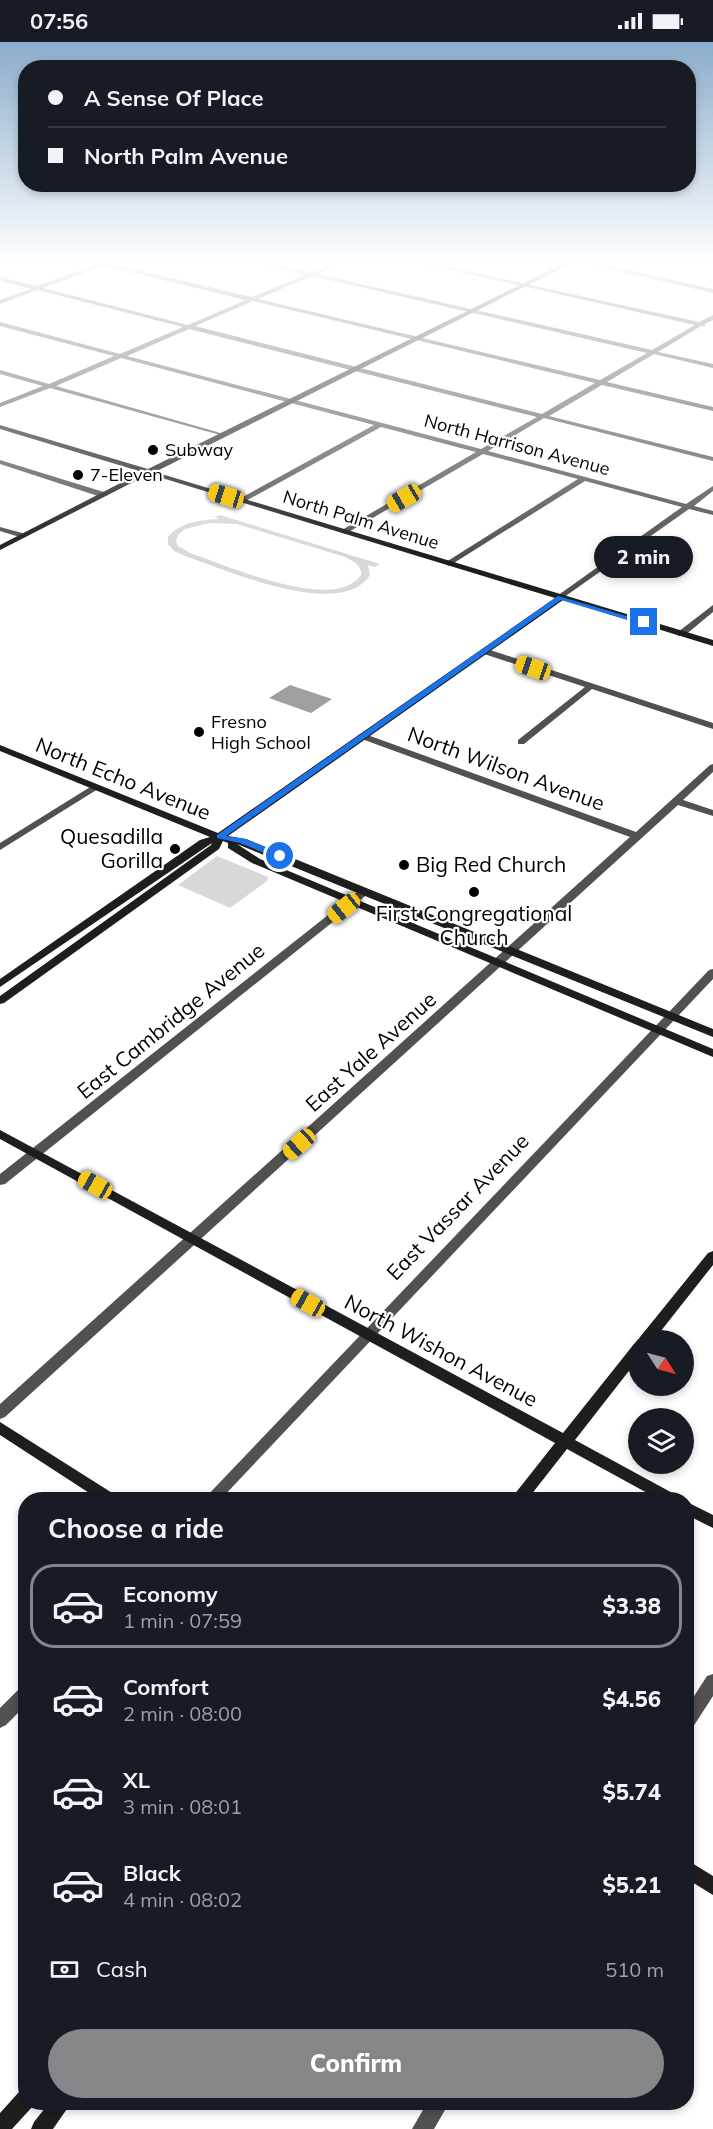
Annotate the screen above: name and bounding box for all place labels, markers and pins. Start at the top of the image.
place label: Subway [165,438,233,461]
marker: Subway [146,443,160,457]
place label: 7-Eleven [90,463,163,486]
marker: 7-Eleven [71,468,85,482]
place label: Fresno High School [211,710,311,754]
marker: Fresno High School [192,725,206,739]
place label: Quesadilla Gorilla [60,823,163,873]
marker: Quesadilla Gorilla [168,842,182,856]
place label: Big Red Church [416,851,566,877]
marker: Big Red Church [397,858,411,872]
marker: First Congregational Church [467,885,481,899]
place label: First Congregational Church [376,900,572,950]

